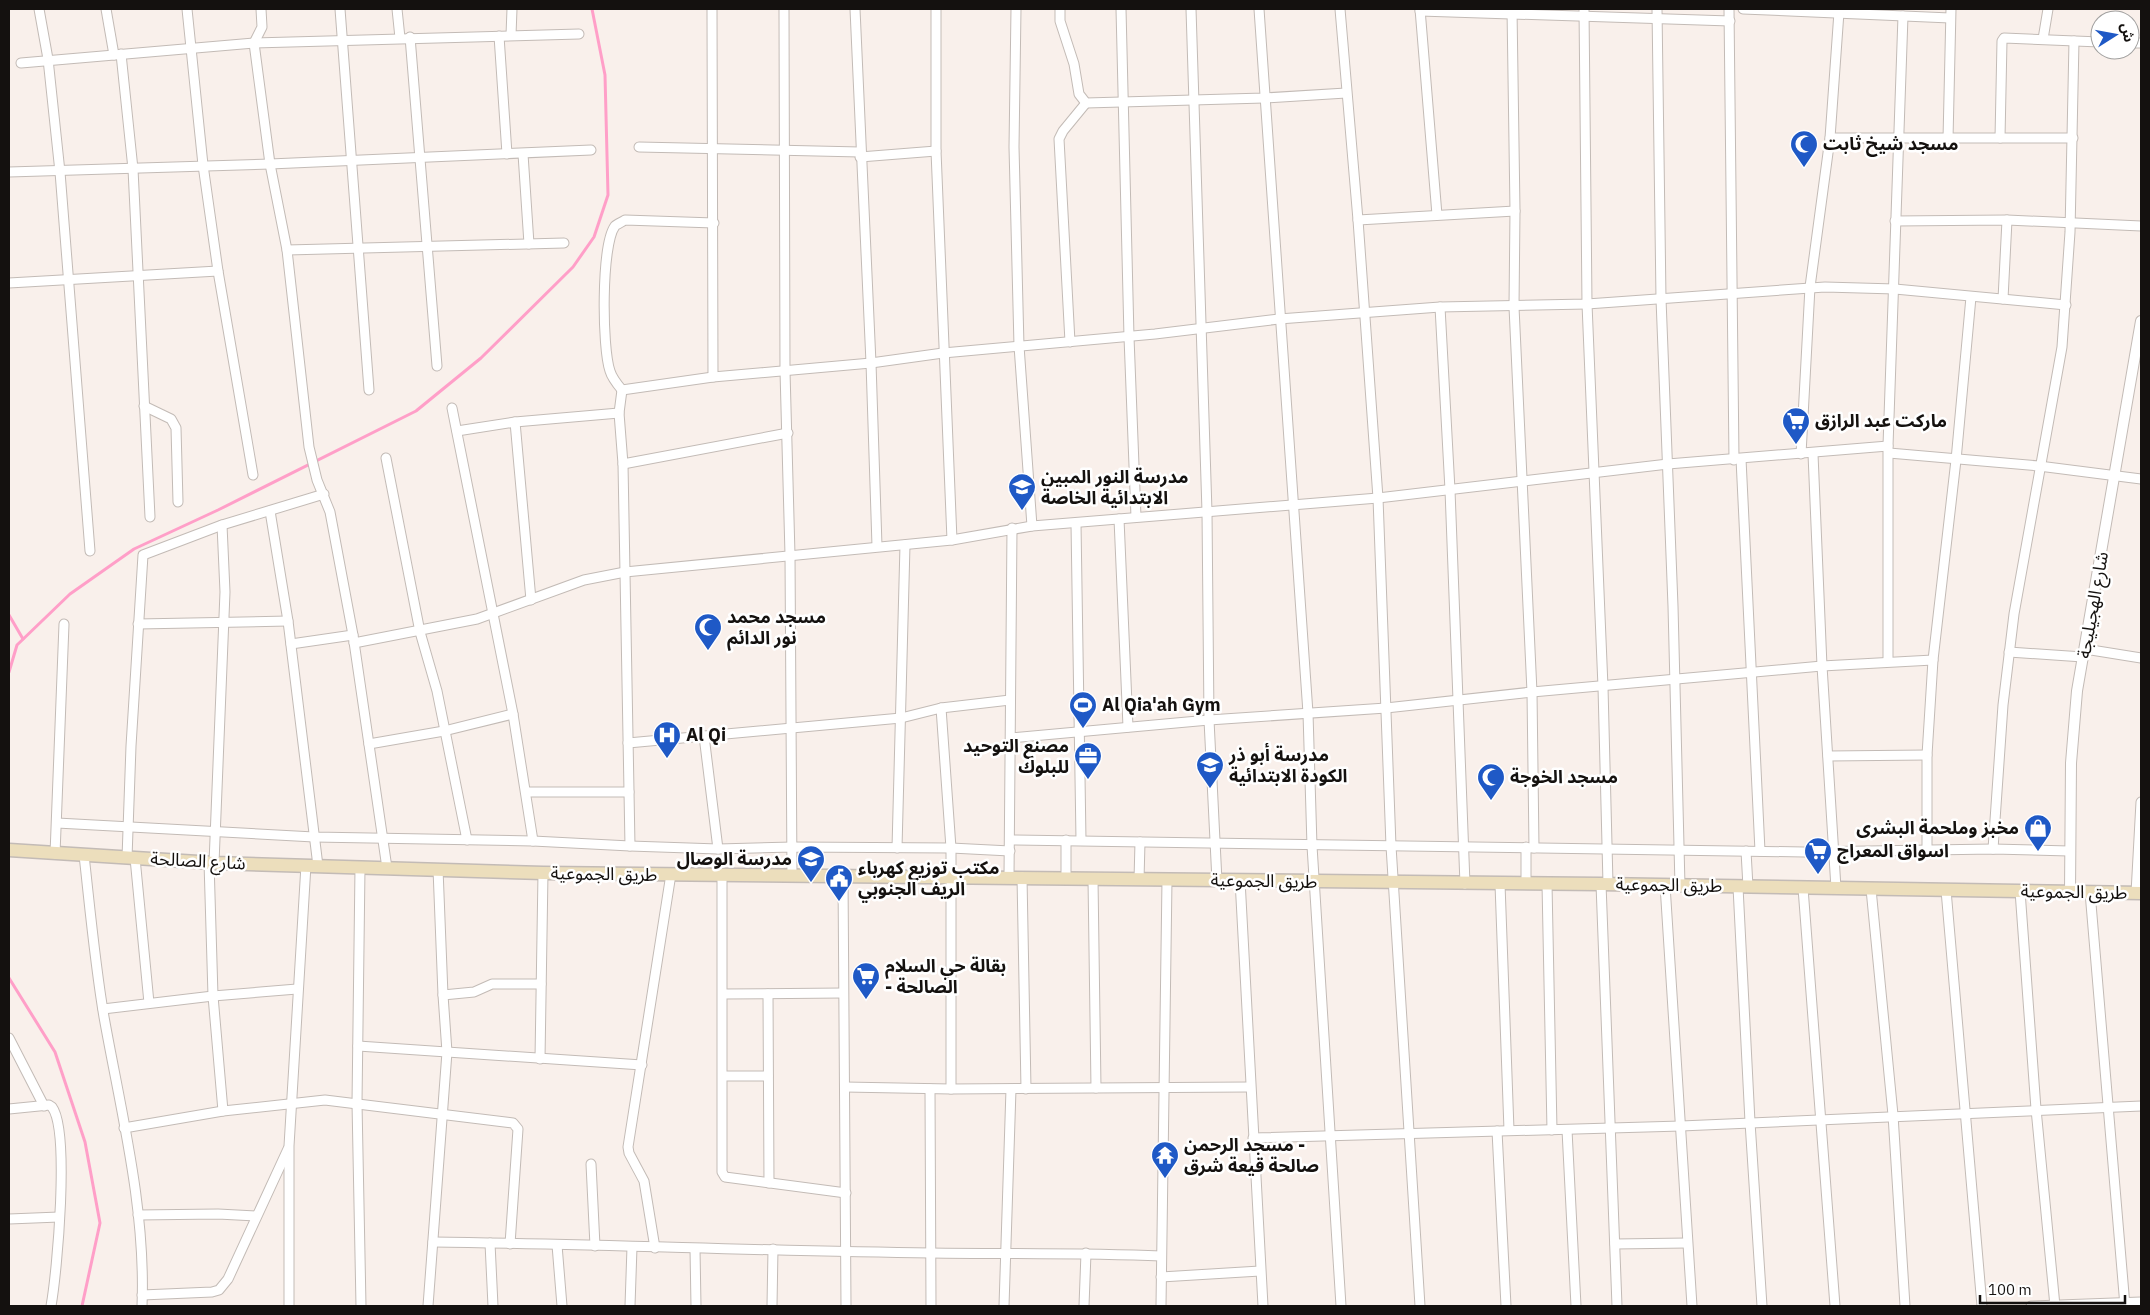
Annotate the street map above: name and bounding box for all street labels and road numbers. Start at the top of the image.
street label: شارع الهجيليجة [2072,550,2116,661]
street label: شارع الصالحة [150,847,246,877]
street label: طريق الجموعية [550,861,658,886]
street label: طريق الجموعية [1210,868,1318,893]
street label: طريق الجموعية [1615,872,1723,897]
street label: طريق الجموعية [2020,879,2128,904]

